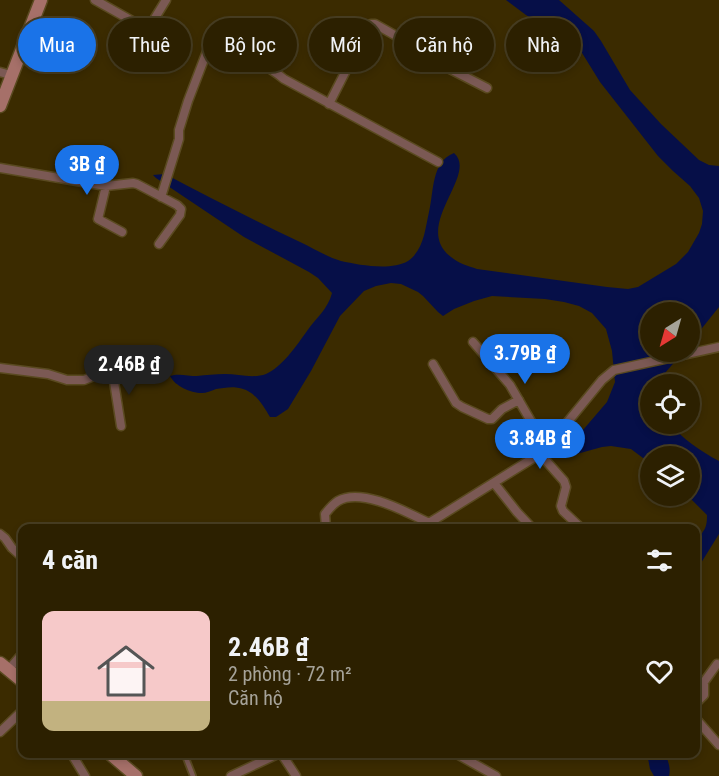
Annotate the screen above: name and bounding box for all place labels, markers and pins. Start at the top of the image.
pin: 3B ₫ [51,145,123,196]
pin: 3.79B ₫ [470,334,580,385]
pin: 2.46B ₫ [74,345,184,396]
pin: 3.84B ₫ [485,419,595,470]

